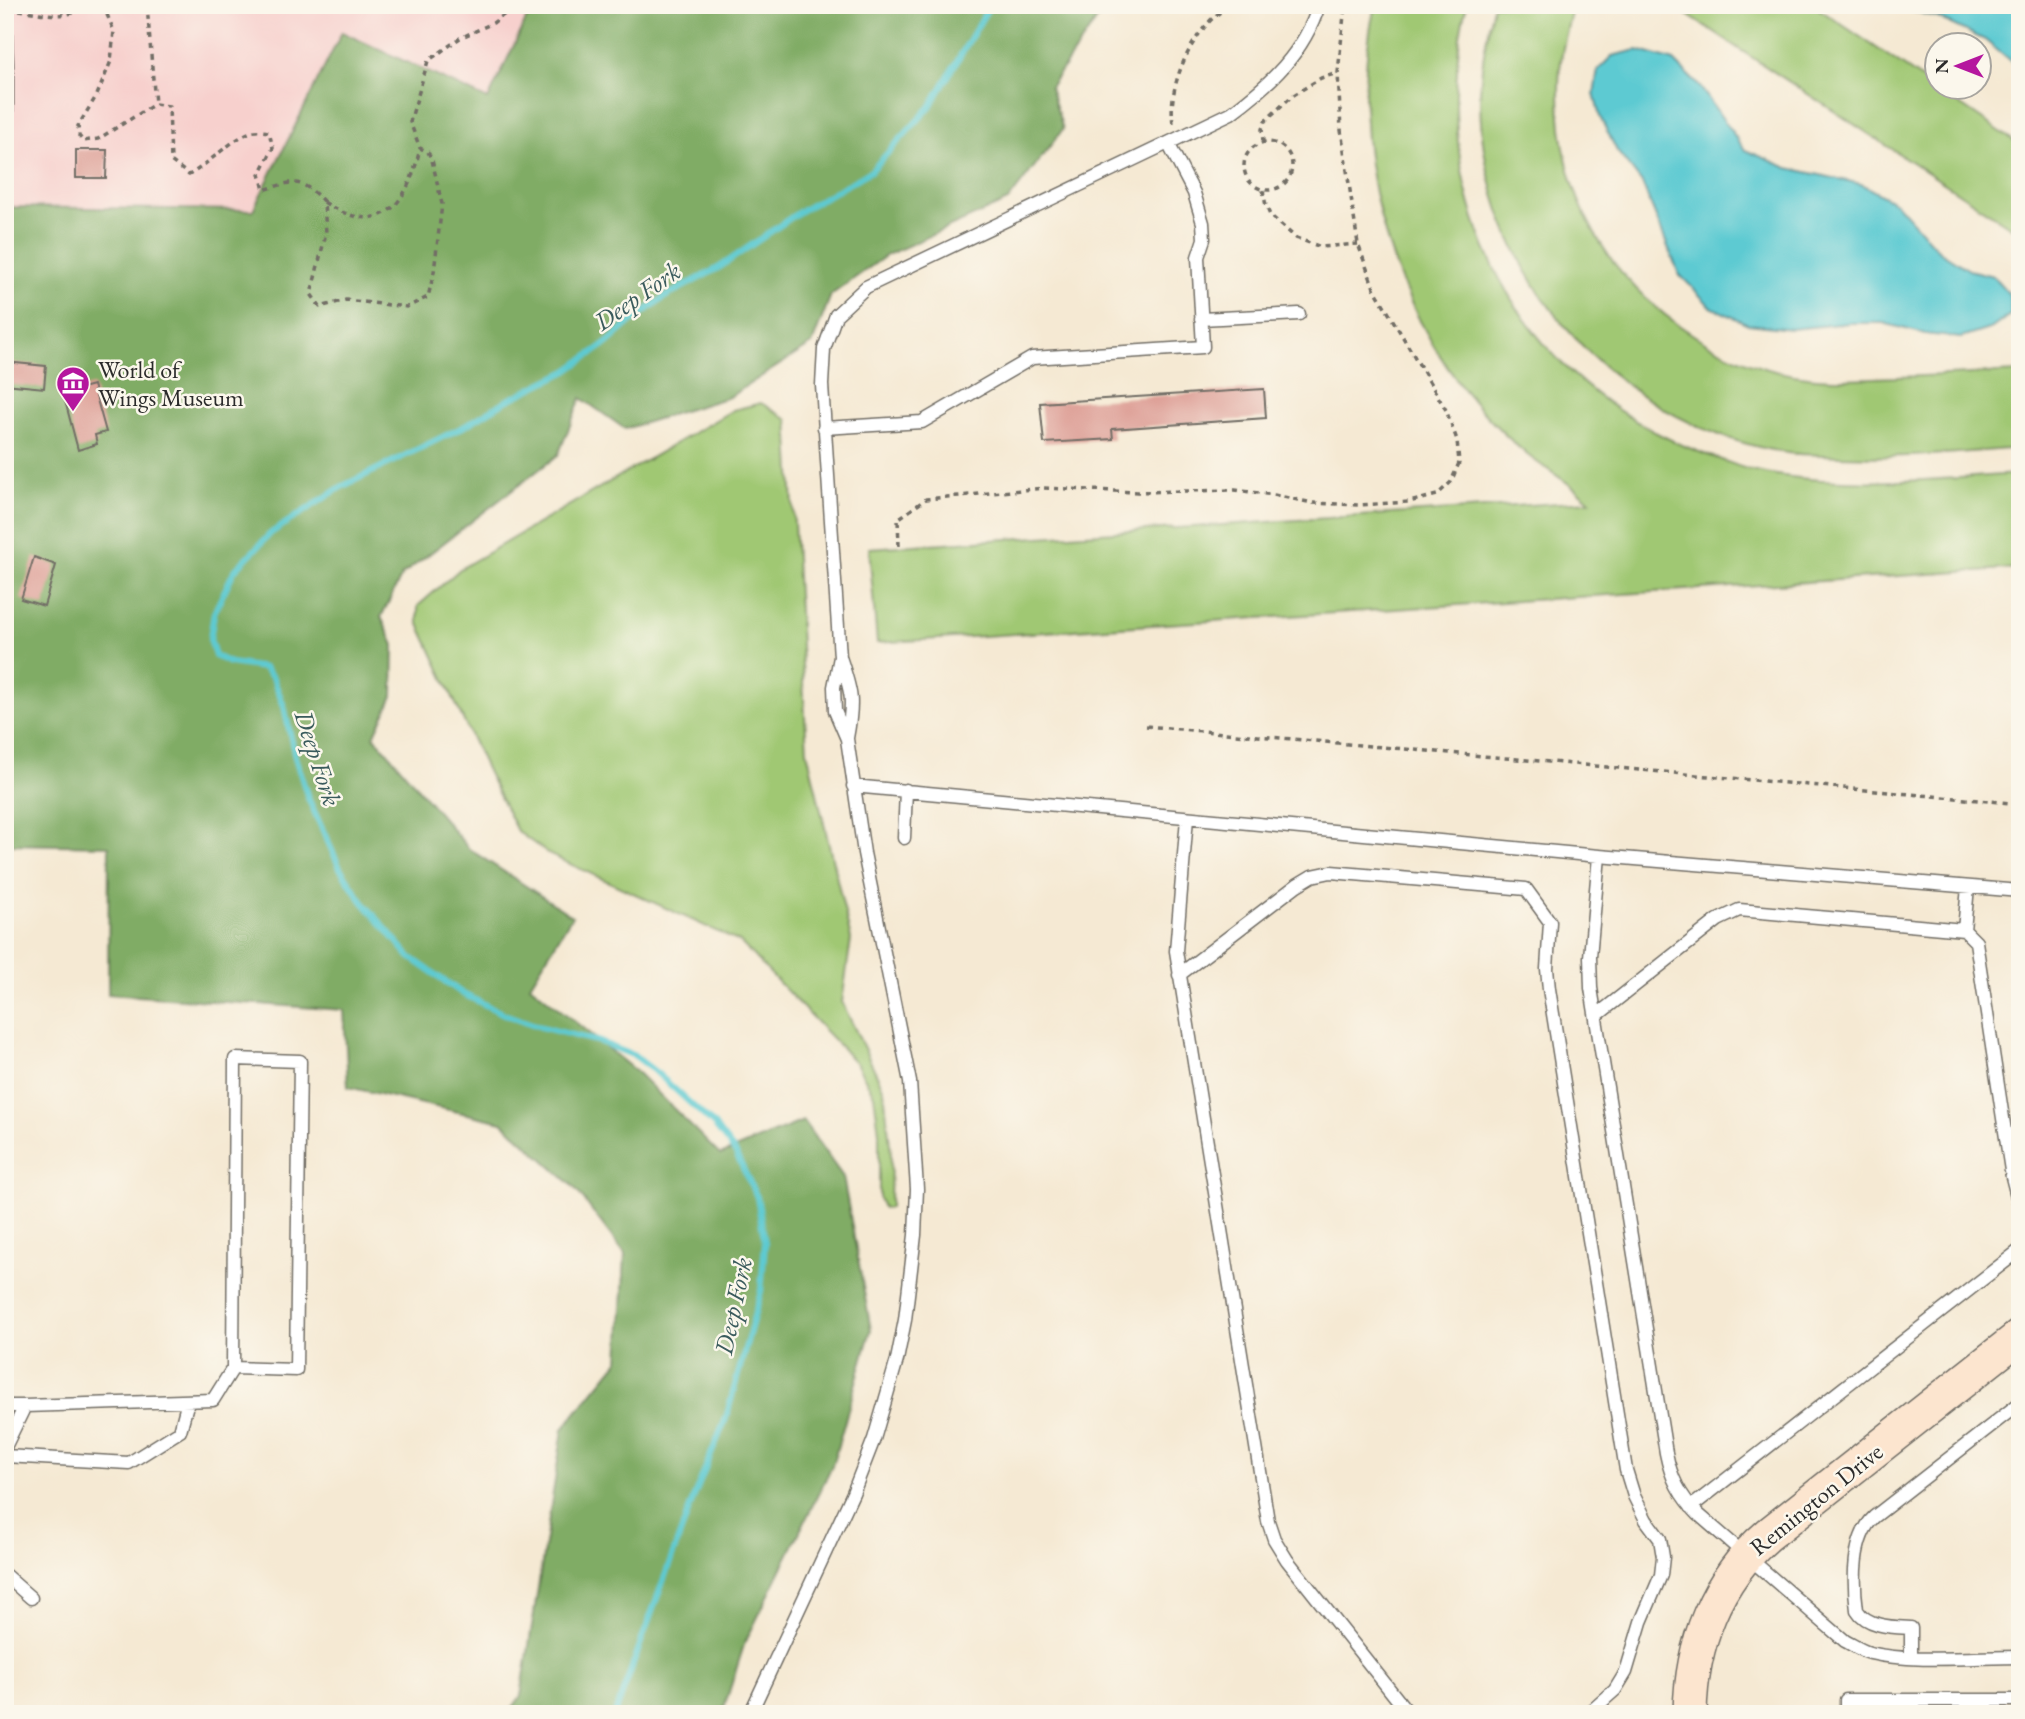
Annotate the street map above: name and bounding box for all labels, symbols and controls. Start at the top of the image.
north arrow [1924,32,1994,102]
text: N [1929,58,1954,74]
water label: Deep Fork [586,254,687,339]
place label: World of Wings Museum [98,354,244,413]
museum icon: World of Wings Museum [54,364,92,413]
water label: Deep Fork [286,705,349,810]
water label: Deep Fork [706,1254,760,1359]
street label: Remington Drive [1743,1436,1889,1562]

